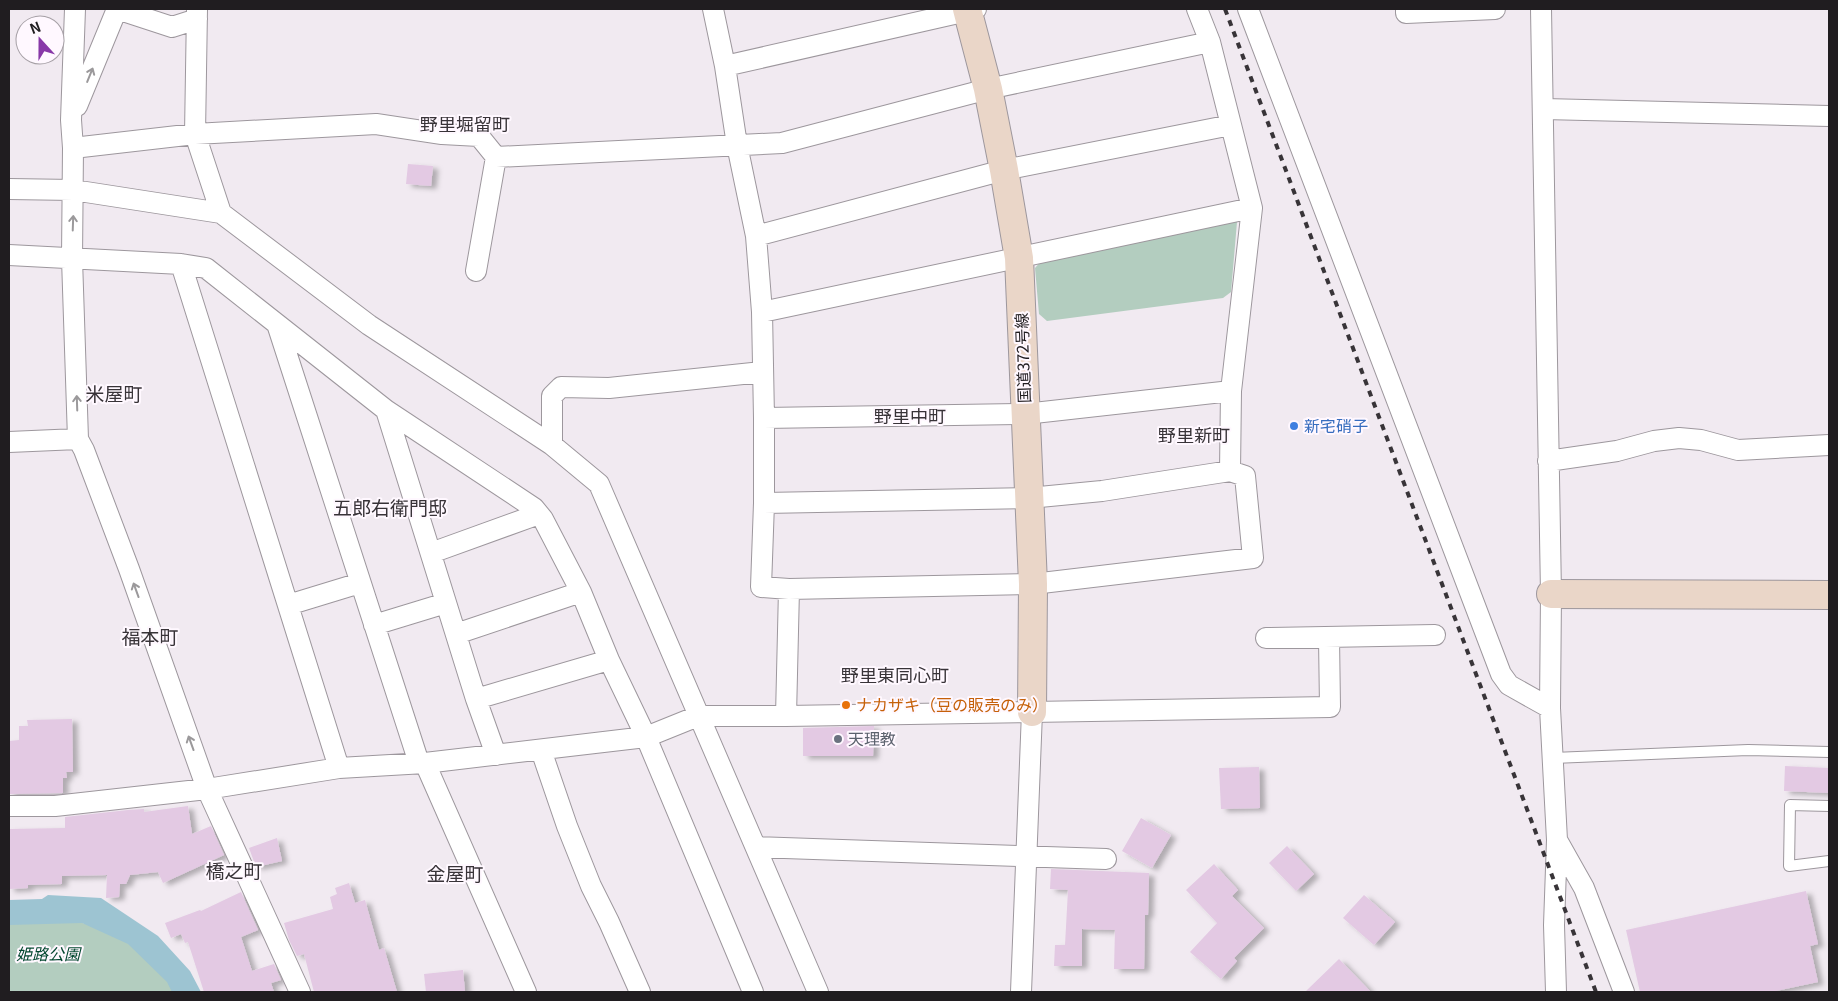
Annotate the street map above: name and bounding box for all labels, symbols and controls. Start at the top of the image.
north arrow [15,15,65,65]
text: N [26,16,43,38]
one-way arrow [85,68,95,83]
district label: 野里堀留町 [420,110,510,136]
one-way arrow [68,216,77,232]
street label: 国道372号線 [1008,312,1036,404]
district label: 米屋町 [85,379,143,406]
one-way arrow [72,396,82,412]
district label: 野里中町 [874,402,946,428]
place label: 新宅硝子 [1304,413,1368,437]
marker: 新宅硝子 [1288,420,1300,432]
district label: 野里新町 [1158,421,1230,447]
district label: 五郎右衛門邸 [333,493,447,520]
one-way arrow [131,583,140,598]
district label: 福本町 [121,622,179,649]
district label: 野里東同心町 [841,661,949,687]
place label: ナカザキ（豆の販売のみ） [856,692,1048,716]
marker: ナカザキ（豆の販売のみ） [840,699,852,711]
place label: 天理教 [848,726,896,750]
marker: 天理教 [832,733,844,745]
one-way arrow [185,735,195,751]
district label: 橋之町 [205,856,263,883]
district label: 金屋町 [426,859,484,886]
park label: 姫路公園 [16,941,82,965]

